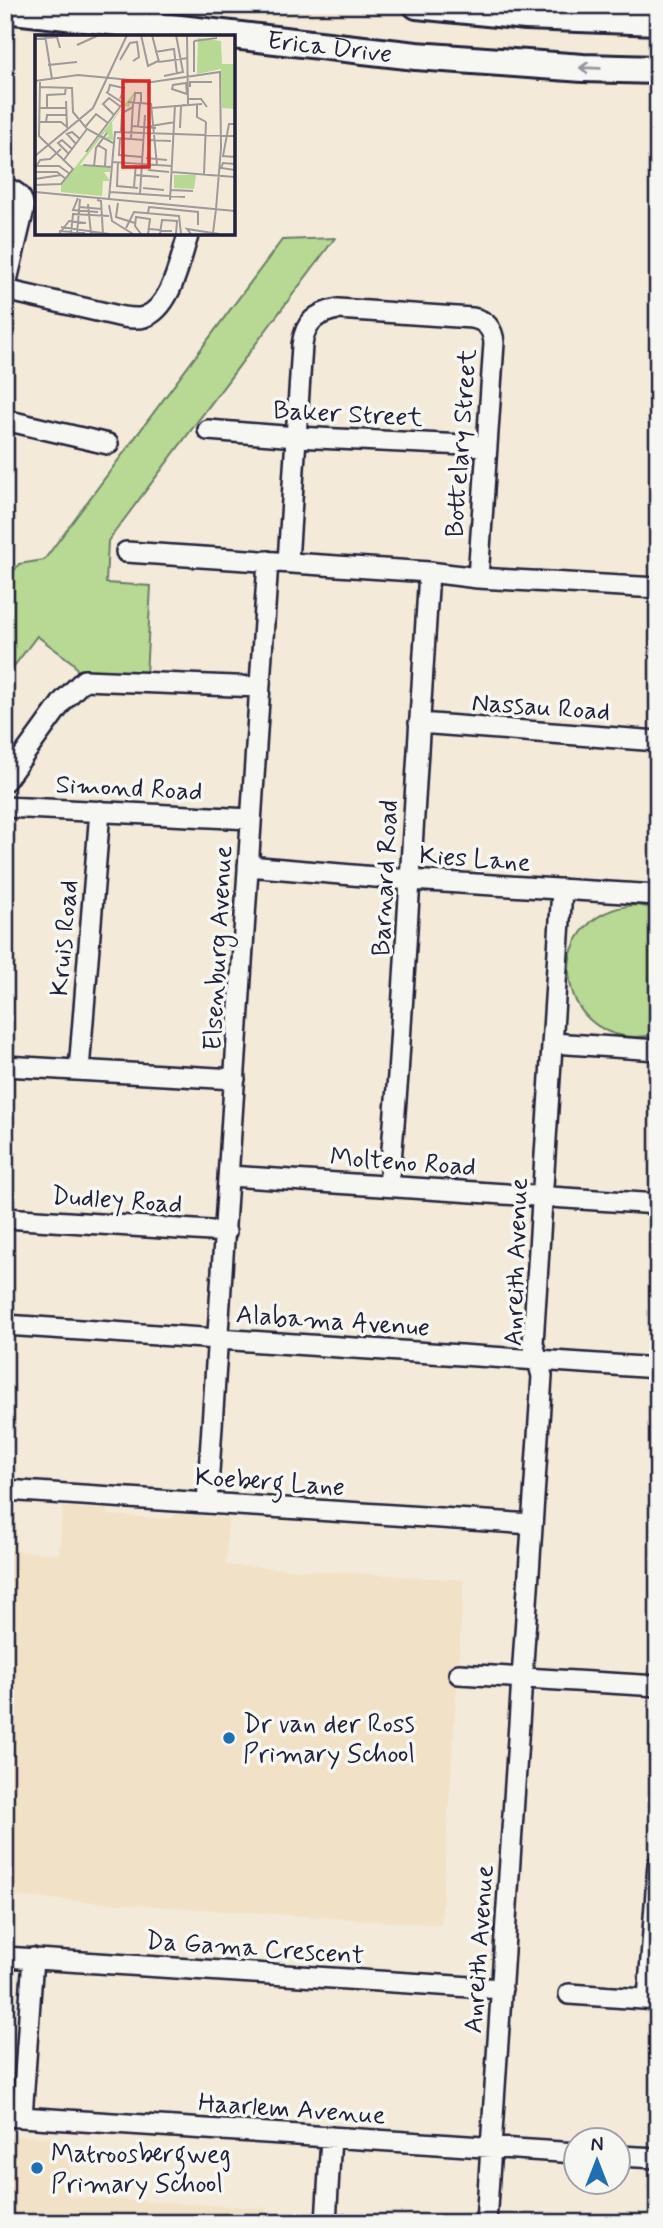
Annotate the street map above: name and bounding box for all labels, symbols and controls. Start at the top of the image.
street label: Erica Drive [265,24,394,72]
inset map [35,35,234,234]
one-way arrow [578,62,601,75]
street label: Bottelary Street [438,348,486,538]
street label: Baker Street [272,394,424,436]
street label: Nassau Road [471,686,611,730]
street label: Simond Road [55,768,203,810]
street label: Barnard Road [365,799,407,957]
street label: Kies Lane [418,839,532,881]
street label: Elsenburg Avenue [197,844,243,1052]
street label: Kruis Road [43,879,87,998]
street label: Molteno Road [329,1141,477,1185]
street label: Anreith Avenue [497,1177,537,1347]
street label: Dudley Road [50,1179,184,1223]
street label: Alabama Avenue [235,1298,431,1346]
street label: Koeberg Lane [194,1461,346,1508]
place label: Dr van der Ross Primary School [243,1708,415,1772]
marker: Dr van der Ross Primary School [221,1730,237,1746]
street label: Anreith Avenue [457,1864,503,2034]
street label: Da Gama Crescent [145,1924,365,1974]
street label: Haarlem Avenue [197,2086,387,2134]
north arrow [562,2126,632,2196]
text: N [591,2133,603,2158]
place label: Matroosbergweg Primary School [51,2138,231,2202]
marker: Matroosbergweg Primary School [29,2160,45,2176]

